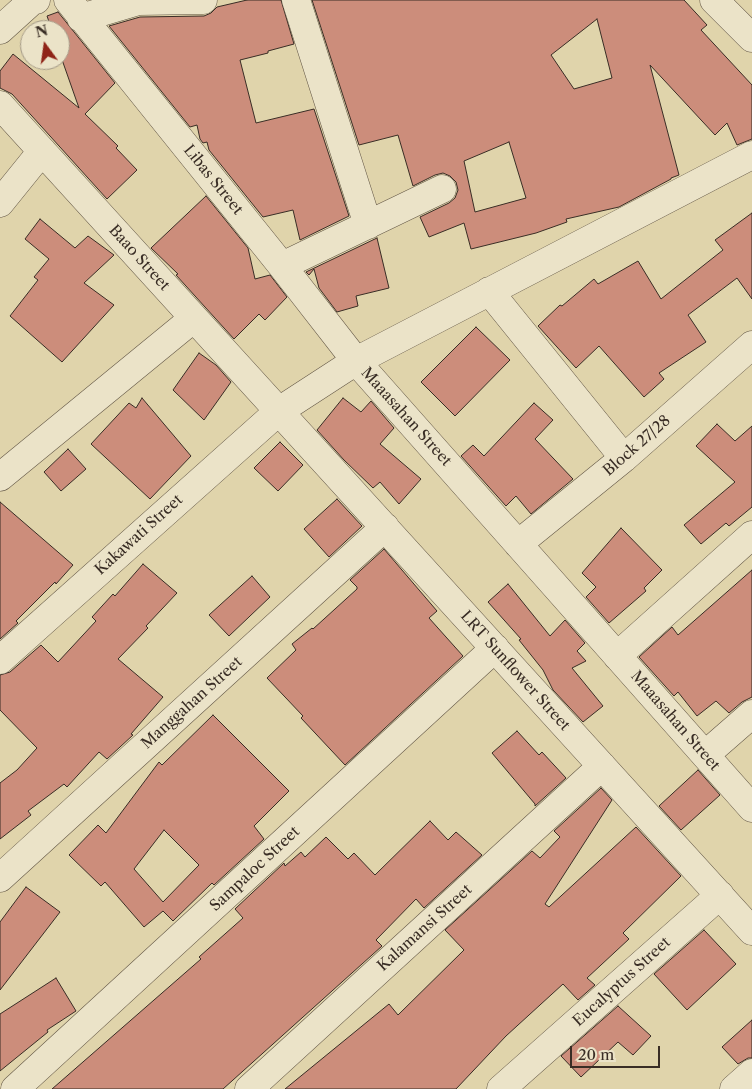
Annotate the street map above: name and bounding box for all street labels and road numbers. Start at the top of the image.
street label: Libas Street [179,142,247,218]
street label: Baao Street [105,222,173,294]
street label: Maaasahan Street [357,364,455,470]
street label: Block 27/28 [600,412,674,480]
street label: Kakawati Street [91,491,187,579]
street label: LRT Sunflower Street [457,607,573,735]
street label: Manggahan Street [138,653,246,753]
street label: Maaasahan Street [627,667,723,775]
street label: Sampaloc Street [206,823,304,915]
street label: Kalamansi Street [374,881,476,975]
street label: Eucalyptus Street [570,934,674,1030]

